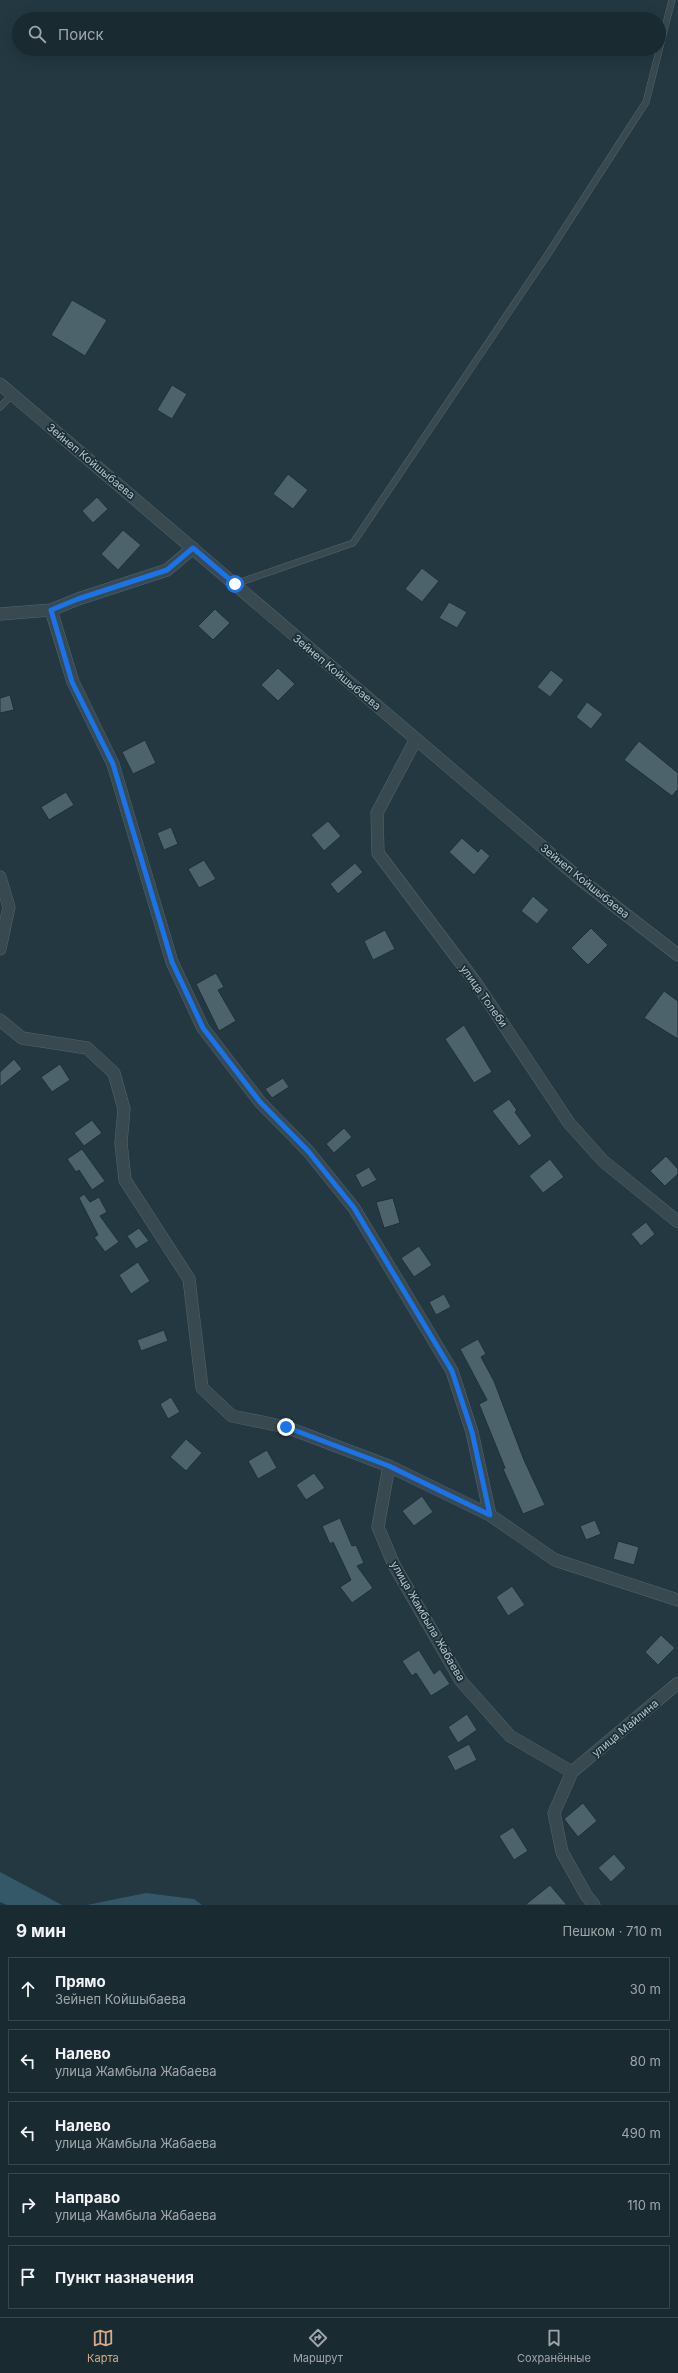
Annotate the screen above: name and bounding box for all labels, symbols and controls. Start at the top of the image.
search box [12,12,666,56]
icon: search [26,23,48,45]
text: Поиск [58,25,104,44]
street label: Зейнеп Койшыбаева [44,420,138,502]
route start [226,575,244,593]
street label: Зейнеп Койшыбаева [290,631,384,713]
street label: Зейнеп Койшыбаева [538,841,632,921]
street label: улица Толеби [457,962,511,1030]
route end [277,1418,295,1436]
street label: улица Жамбыла Жабаева [388,1558,468,1684]
street label: улица Майлина [589,1696,661,1760]
text: 9 мин [16,1921,66,1941]
text: Пешком · 710 m [563,1923,662,1939]
text: Прямо [55,1972,106,1991]
icon: ahead [17,1978,39,2000]
text: 30 m [630,1981,661,1997]
text: Зейнеп Койшыбаева [55,1991,186,2007]
text: Налево [55,2044,111,2063]
icon: left [17,2050,39,2072]
text: 80 m [630,2053,661,2069]
text: улица Жамбыла Жабаева [55,2063,217,2079]
text: Налево [55,2116,111,2135]
icon: left [17,2122,39,2144]
text: 490 m [621,2125,661,2141]
text: улица Жамбыла Жабаева [55,2135,217,2151]
text: Направо [55,2188,120,2207]
icon: right [17,2194,39,2216]
text: 110 m [627,2197,661,2213]
text: улица Жамбыла Жабаева [55,2207,217,2223]
icon: arrive [17,2266,39,2288]
text: Пункт назначения [55,2268,194,2287]
tab: Карта [87,2327,119,2365]
tab: Маршрут [293,2327,343,2365]
tab: Сохранённые [517,2327,591,2365]

